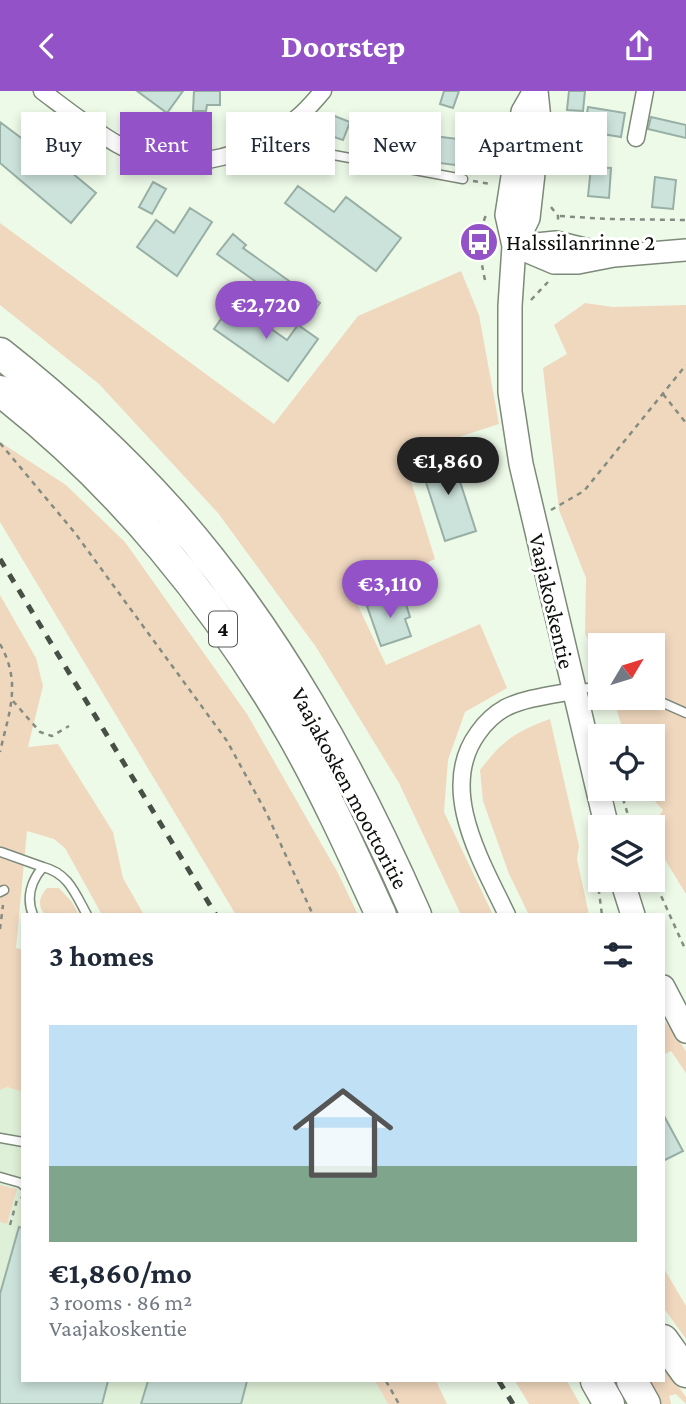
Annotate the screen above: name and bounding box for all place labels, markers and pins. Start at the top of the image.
bus stop icon: Halssilanrinne 2 [458,221,500,263]
place label: Halssilanrinne 2 [506,229,655,255]
pin: €2,720 [209,281,323,341]
pin: €1,860 [391,437,505,497]
pin: €3,110 [333,561,447,620]

